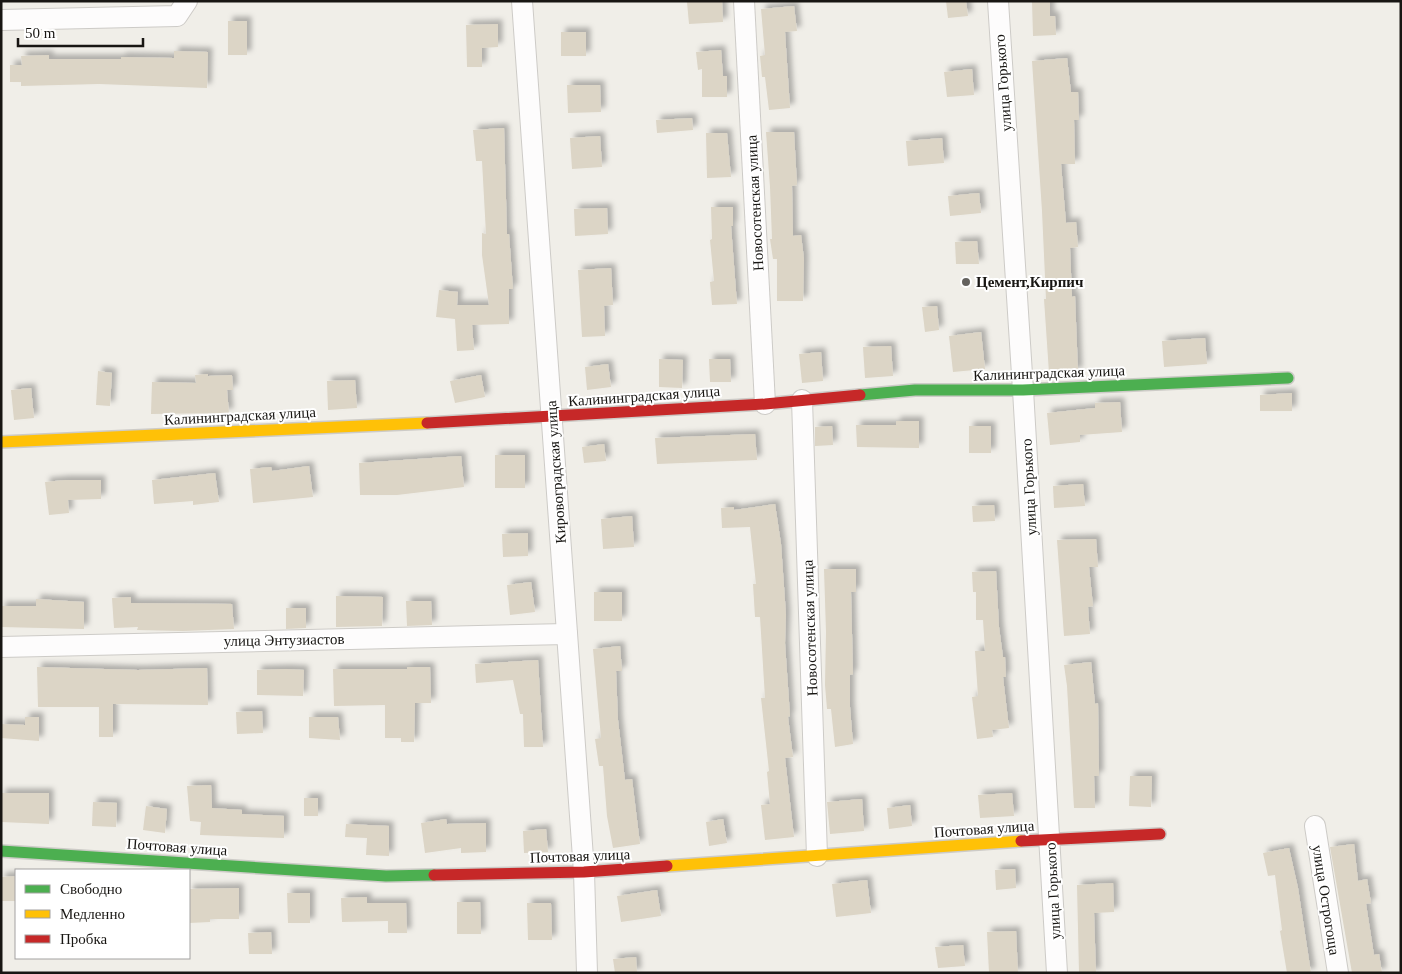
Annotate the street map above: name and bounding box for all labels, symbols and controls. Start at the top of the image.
scale bar [18,15,142,47]
text: 50 m [25,25,56,41]
street label: улица Горького [992,34,1014,132]
street label: Новосотенская улица [743,134,767,272]
place label: Цемент,Кирпич [976,274,1084,290]
marker: Цемент,Кирпич [960,276,972,288]
street label: Калининградская улица [973,362,1126,384]
street label: Калининградская улица [568,383,721,409]
street label: Кировоградская улица [543,400,569,544]
street label: Калининградская улица [164,404,317,428]
street label: улица Горького [1018,438,1040,536]
street label: Новосотенская улица [800,559,820,696]
street label: улица Энтузиастов [223,631,345,649]
street label: Почтовая улица [933,817,1035,840]
street label: Почтовая улица [126,836,228,859]
street label: улица Горького [1042,842,1064,940]
street label: улица Острогоща [1309,844,1343,957]
street label: Почтовая улица [529,846,631,866]
legend [15,869,190,959]
text: Свободно [60,881,122,897]
text: Медленно [60,906,125,922]
text: Пробка [60,931,108,947]

